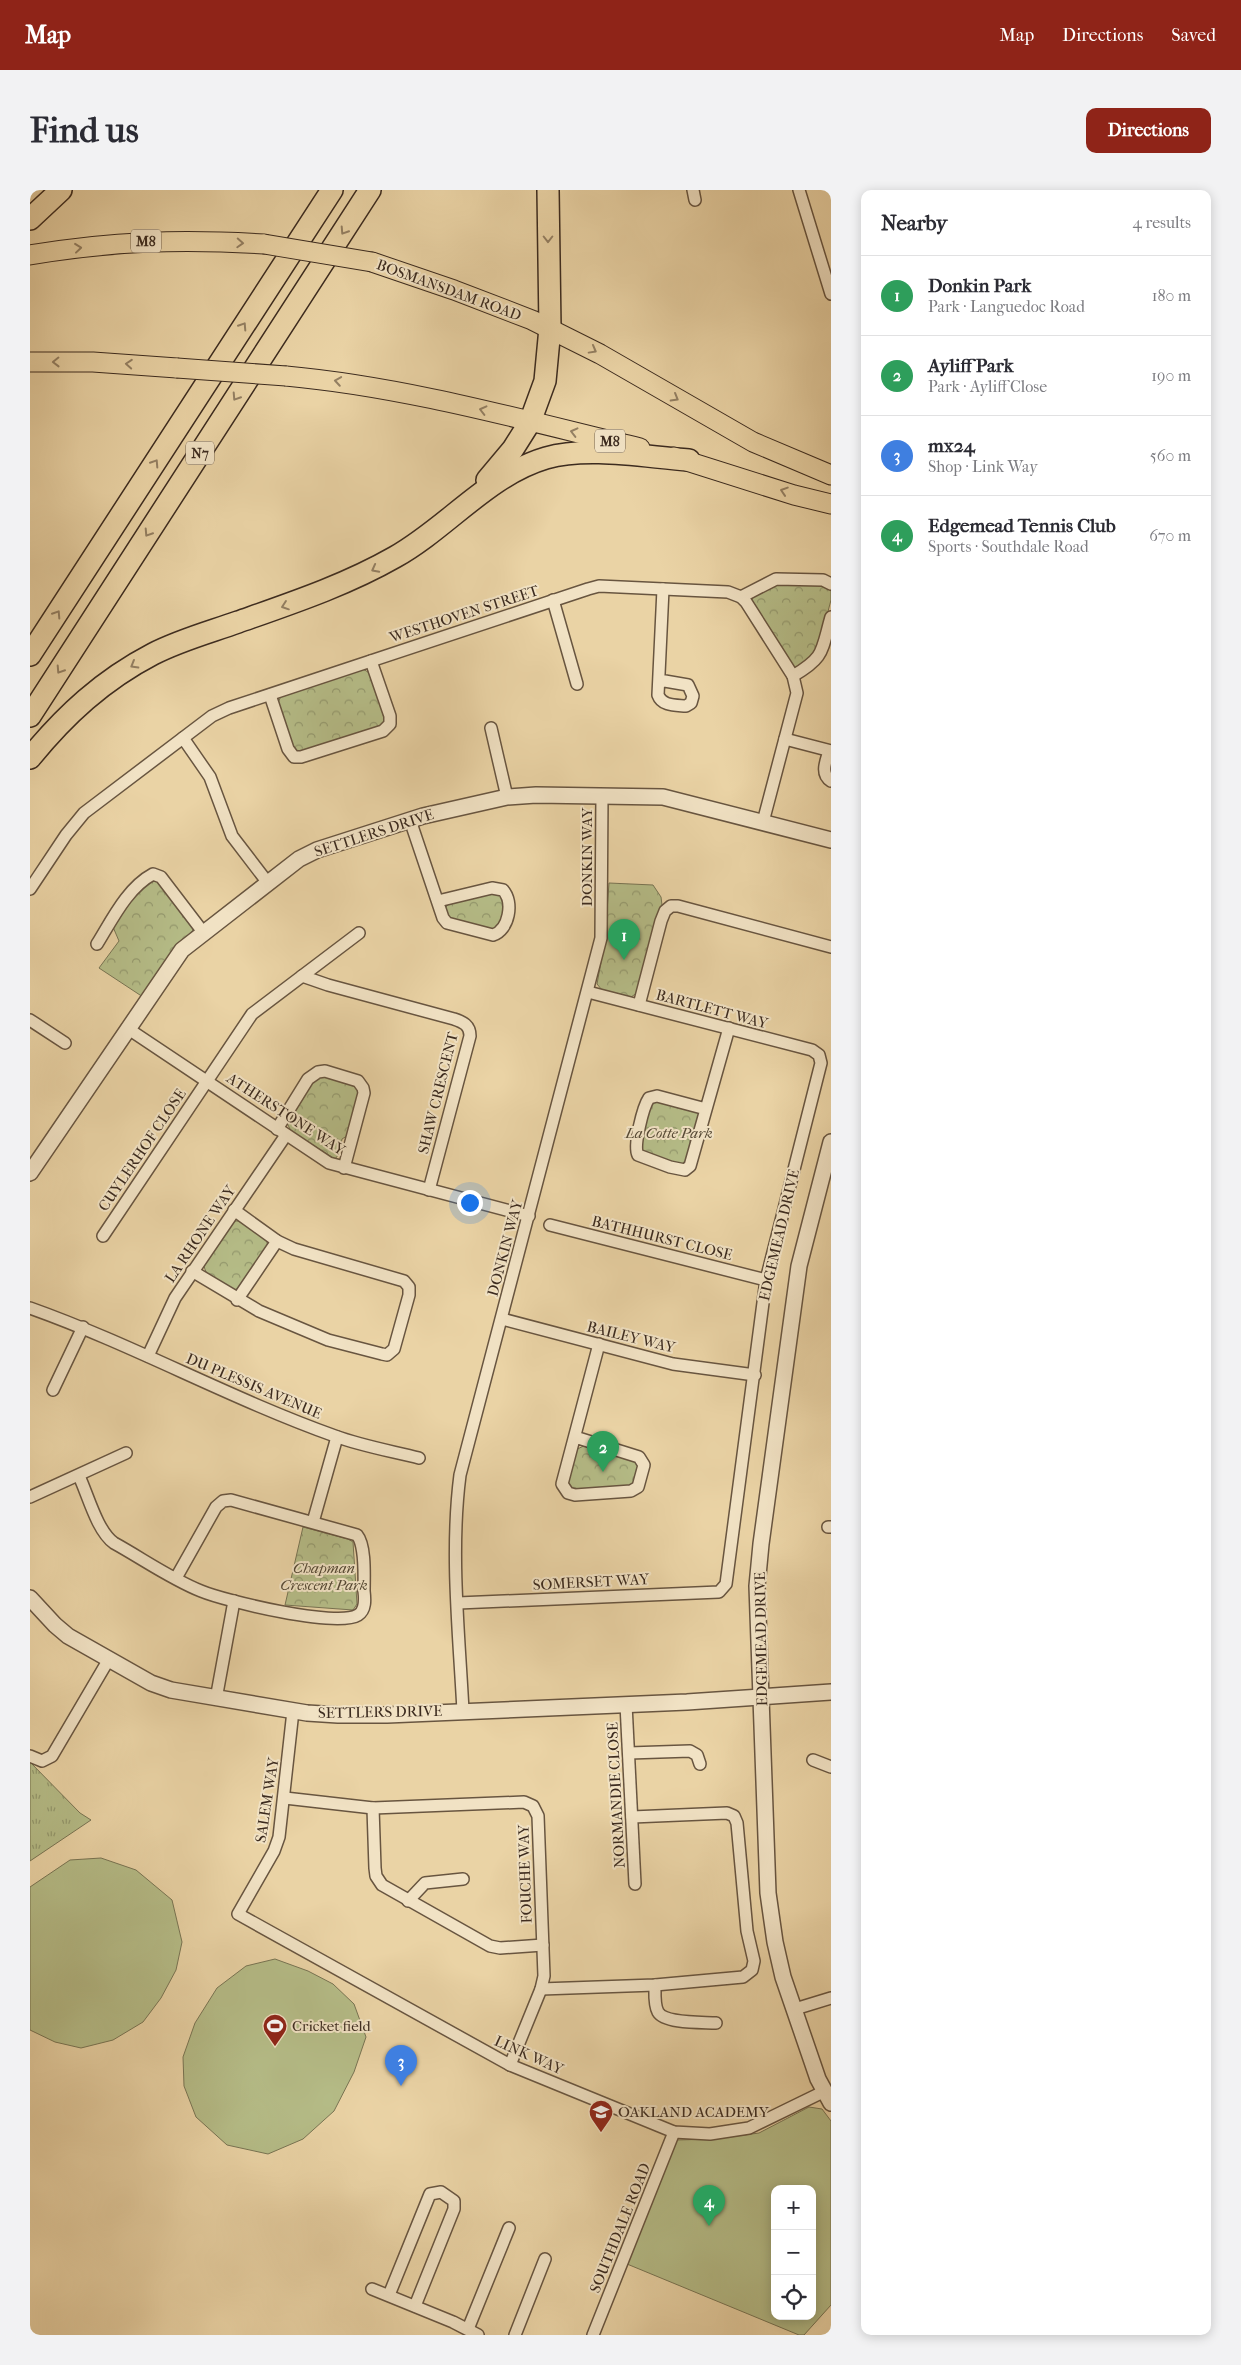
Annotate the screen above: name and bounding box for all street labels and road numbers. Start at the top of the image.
road number: M8 [131,230,161,252]
street label: BOSMANSDAM ROAD [374,255,524,325]
road number: M8 [595,430,625,452]
road number: N7 [186,442,214,464]
street label: WESTHOVEN STREET [386,581,542,647]
street label: SETTLERS DRIVE [312,805,436,861]
street label: DONKIN WAY [578,807,596,907]
street label: BARTLETT WAY [654,985,771,1033]
street label: SHAW CRESCENT [414,1029,462,1156]
street label: ATHERSTONE WAY [222,1068,349,1160]
street label: CUYLERHOF CLOSE [94,1085,190,1215]
street label: EDGEMEAD DRIVE [755,1167,803,1303]
street label: LA RHONE WAY [161,1181,240,1286]
street label: DONKIN WAY [483,1197,527,1298]
street label: BATHHURST CLOSE [590,1212,734,1264]
street label: BAILEY WAY [585,1317,678,1357]
street label: DU PLESSIS AVENUE [183,1349,325,1423]
street label: SOMERSET WAY [532,1570,651,1594]
street label: EDGEMEAD DRIVE [751,1572,771,1706]
street label: SETTLERS DRIVE [318,1702,442,1722]
street label: NORMANDIE CLOSE [603,1722,629,1868]
street label: SALEM WAY [251,1755,283,1844]
street label: FOUCHE WAY [514,1823,536,1924]
street label: LINK WAY [492,2032,567,2079]
street label: SOUTHDALE ROAD [586,2160,654,2296]

